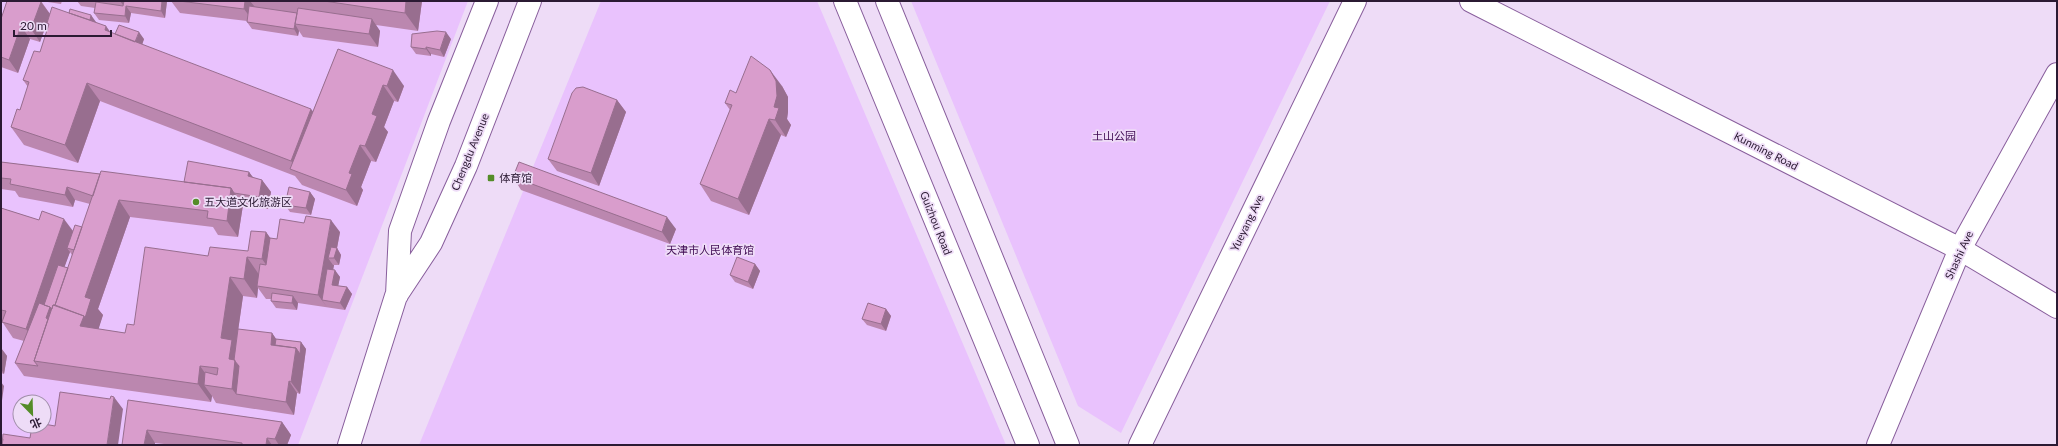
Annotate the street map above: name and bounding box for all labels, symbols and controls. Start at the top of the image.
scale bar [14,12,111,38]
text: 20 m [20,18,47,33]
street label: Chengdu Avenue [448,111,491,192]
park label: 土山公园 [1092,129,1136,142]
street label: Kunming Road [1732,129,1800,172]
place label: 体育馆 [499,171,532,184]
marker: 体育馆 [486,173,496,183]
street label: Guizhou Road [918,189,955,257]
street label: Yueyang Ave [1227,192,1266,253]
place label: 五大道文化旅游区 [204,195,292,208]
marker: 五大道文化旅游区 [191,197,201,207]
street label: Shashi Ave [1942,228,1975,281]
park label: 天津市人民体育馆 [666,243,754,256]
north arrow [12,394,52,434]
text: 北 [29,416,44,432]

